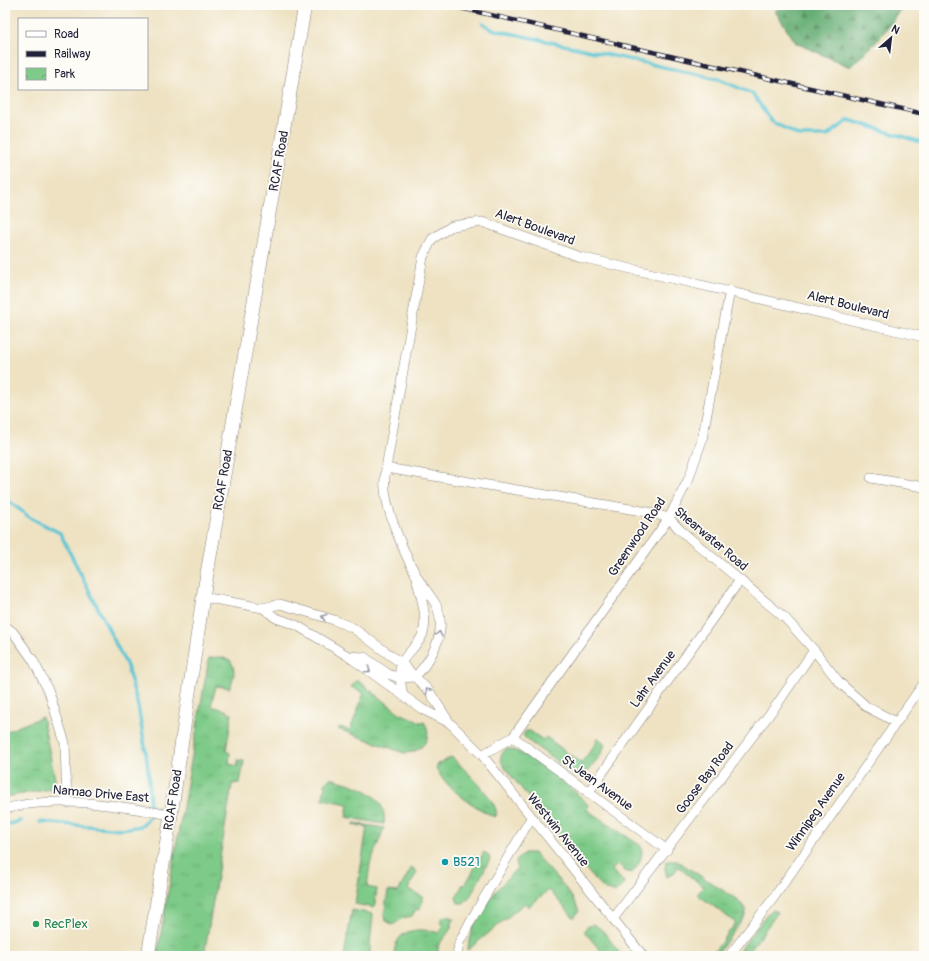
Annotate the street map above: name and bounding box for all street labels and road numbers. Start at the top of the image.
street label: RCAF Road [266,129,292,193]
street label: Alert Boulevard [493,205,577,249]
street label: Alert Boulevard [805,287,891,323]
street label: RCAF Road [210,448,236,512]
street label: Greenwood Road [605,494,669,580]
street label: Shearwater Road [671,504,751,574]
street label: Lahr Avenue [627,647,679,711]
street label: Goose Bay Road [673,739,737,817]
street label: St Jean Avenue [558,752,636,815]
street label: RCAF Road [160,768,186,832]
street label: Winnipeg Avenue [783,769,849,854]
street label: Namao Drive East [52,782,151,806]
street label: Westwin Avenue [524,790,593,870]

